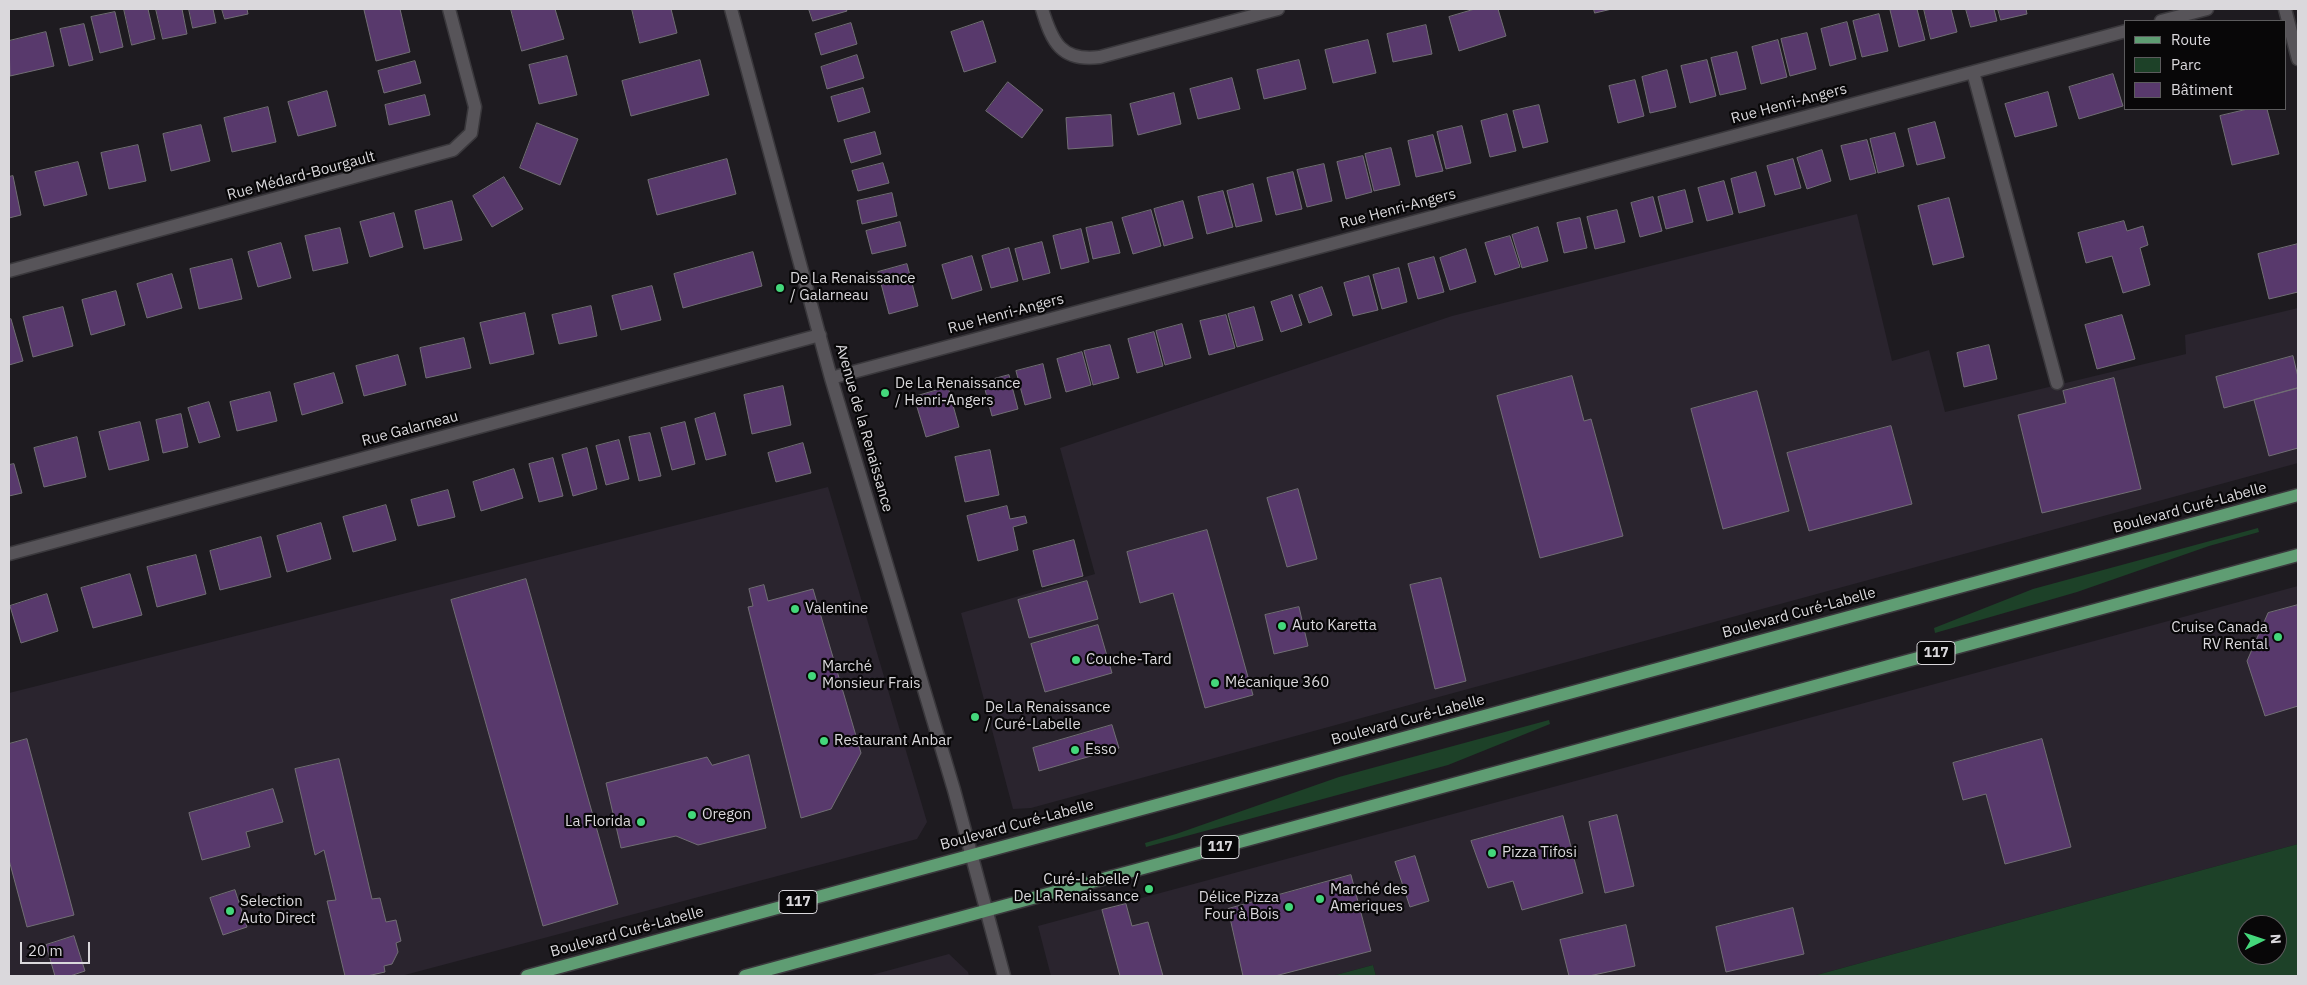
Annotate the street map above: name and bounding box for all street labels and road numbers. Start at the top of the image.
street label: Rue Henri-Angers [1729,80,1849,128]
street label: Rue Médard-Bourgault [225,148,377,204]
street label: Rue Henri-Angers [1338,185,1458,233]
street label: Rue Henri-Angers [946,290,1066,338]
street label: Avenue de la Renaissance [831,342,897,514]
street label: Rue Galarneau [360,407,460,451]
street label: Boulevard Curé-Labelle [2111,479,2269,537]
street label: Boulevard Curé-Labelle [1720,584,1878,642]
road number: 117 [1917,641,1955,664]
street label: Boulevard Curé-Labelle [1329,691,1487,749]
street label: Boulevard Curé-Labelle [938,796,1096,854]
road number: 117 [1201,836,1239,859]
road number: 117 [779,890,817,914]
street label: Boulevard Curé-Labelle [548,903,706,961]

